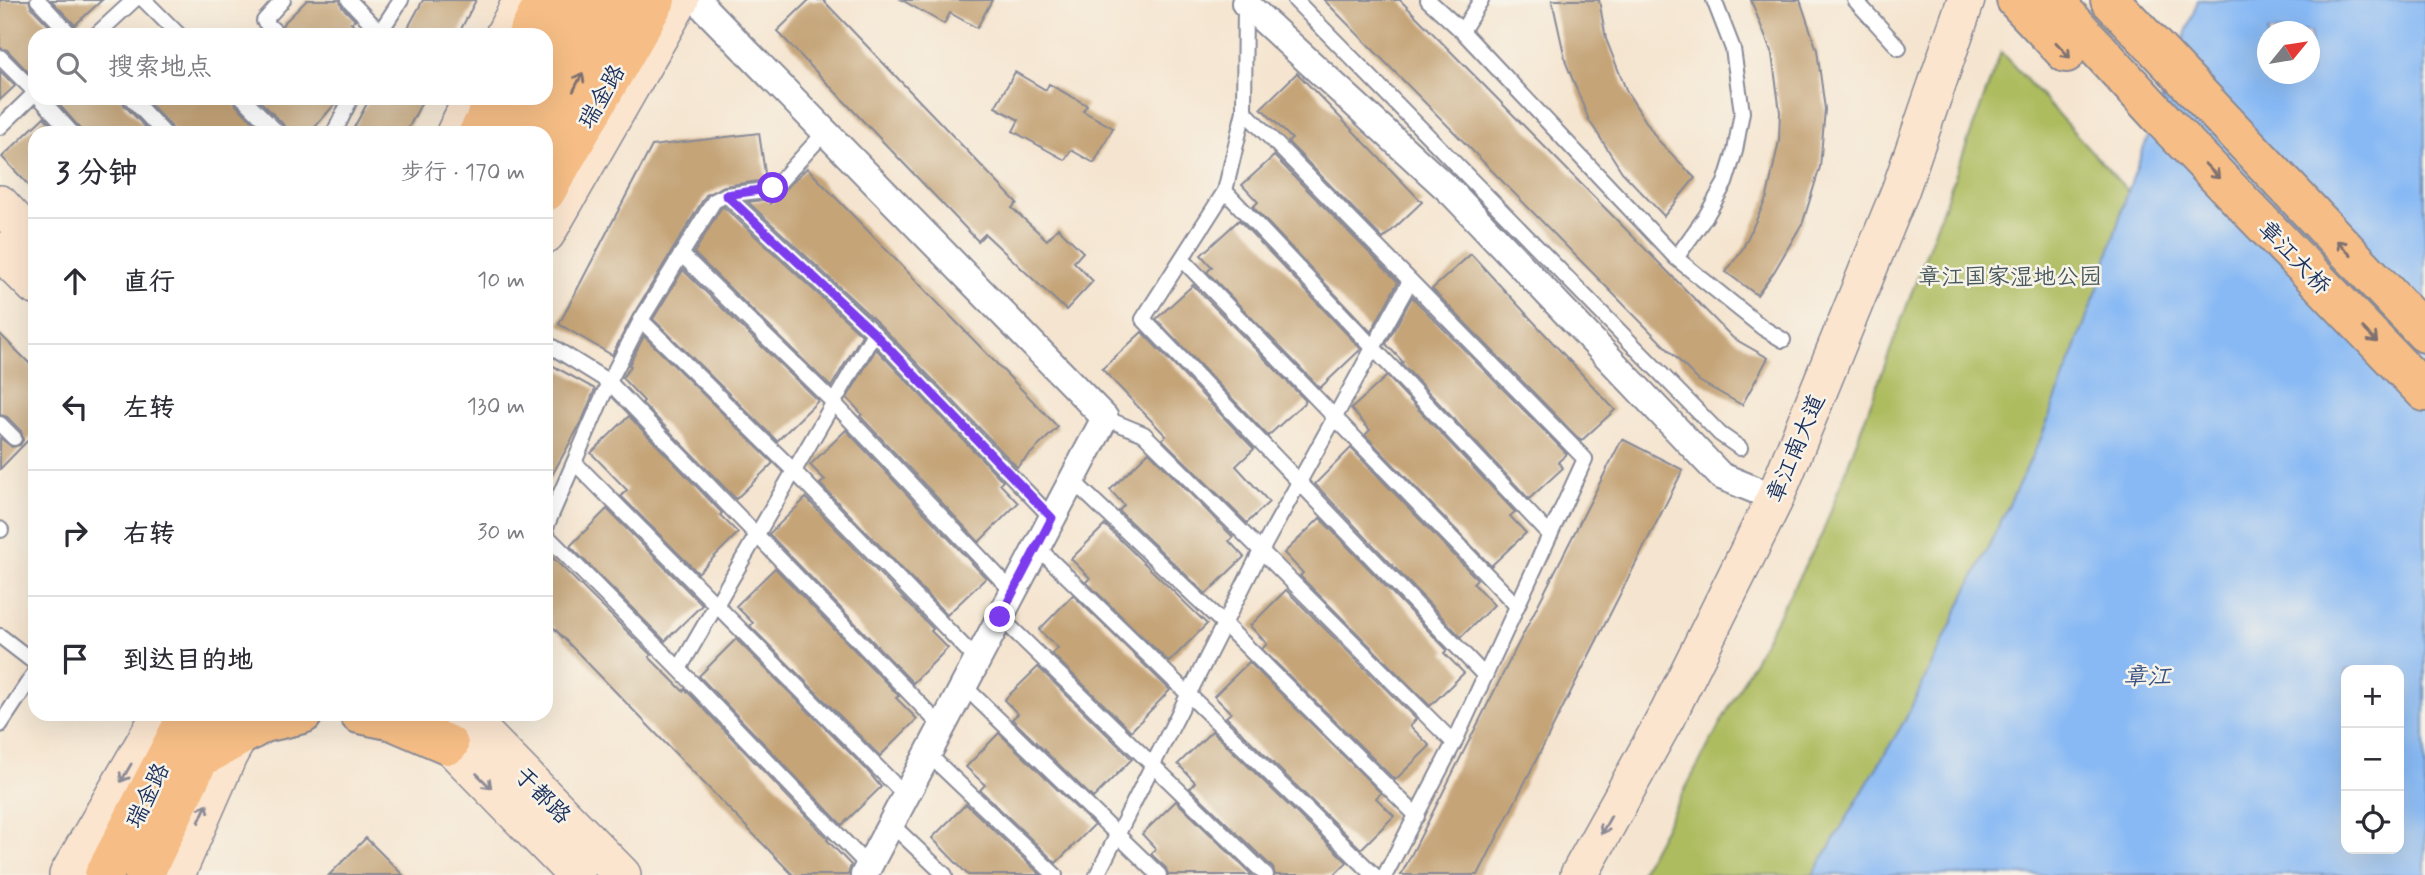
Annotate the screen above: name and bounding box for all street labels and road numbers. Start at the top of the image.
street label: 瑞金路 [572,60,633,134]
street label: 章江大桥 [2251,215,2336,302]
street label: 章江南大道 [1761,390,1833,508]
street label: 瑞金路 [120,758,177,833]
street label: 于都路 [507,761,577,831]

